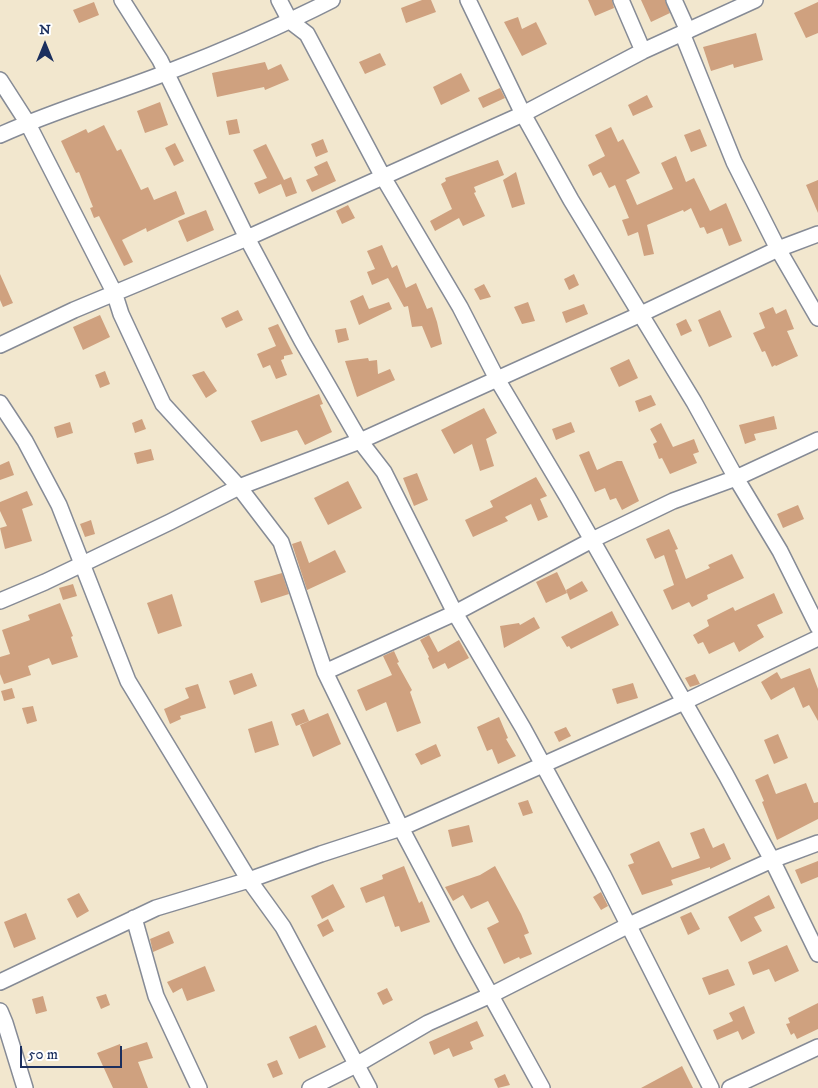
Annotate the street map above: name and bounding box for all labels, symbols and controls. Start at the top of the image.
north arrow [20,20,70,70]
text: N [39,21,51,39]
scale bar [22,1036,125,1068]
text: 50 m [28,1045,58,1064]

